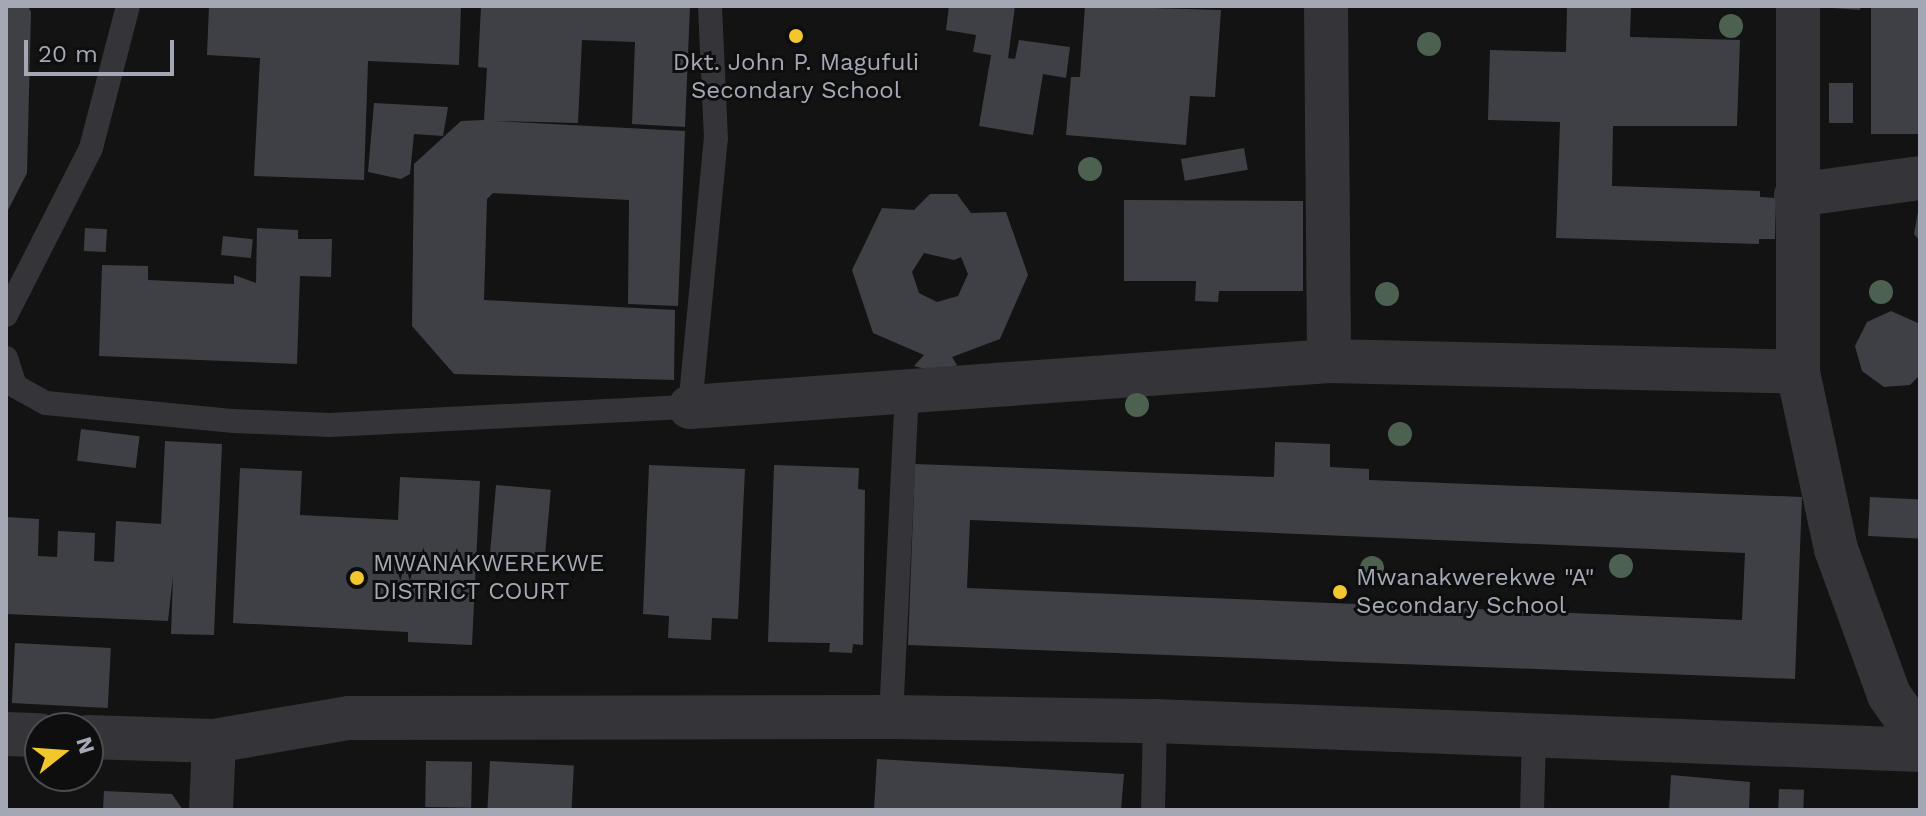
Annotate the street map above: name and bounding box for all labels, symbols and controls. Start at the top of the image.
scale bar [28,24,178,74]
marker: Dkt. John P. Magufuli Secondary School [787,27,805,45]
text: 20 m [38,40,98,68]
place label: Dkt. John P. Magufuli Secondary School [673,49,919,105]
place label: MWANAKWEREKWE DISTRICT COURT [373,550,604,606]
place label: Mwanakwerekwe "A" Secondary School [1356,564,1594,620]
marker: MWANAKWEREKWE DISTRICT COURT [348,569,366,587]
marker: Mwanakwerekwe "A" Secondary School [1331,583,1349,601]
north arrow [24,712,104,792]
text: N [71,734,100,757]

